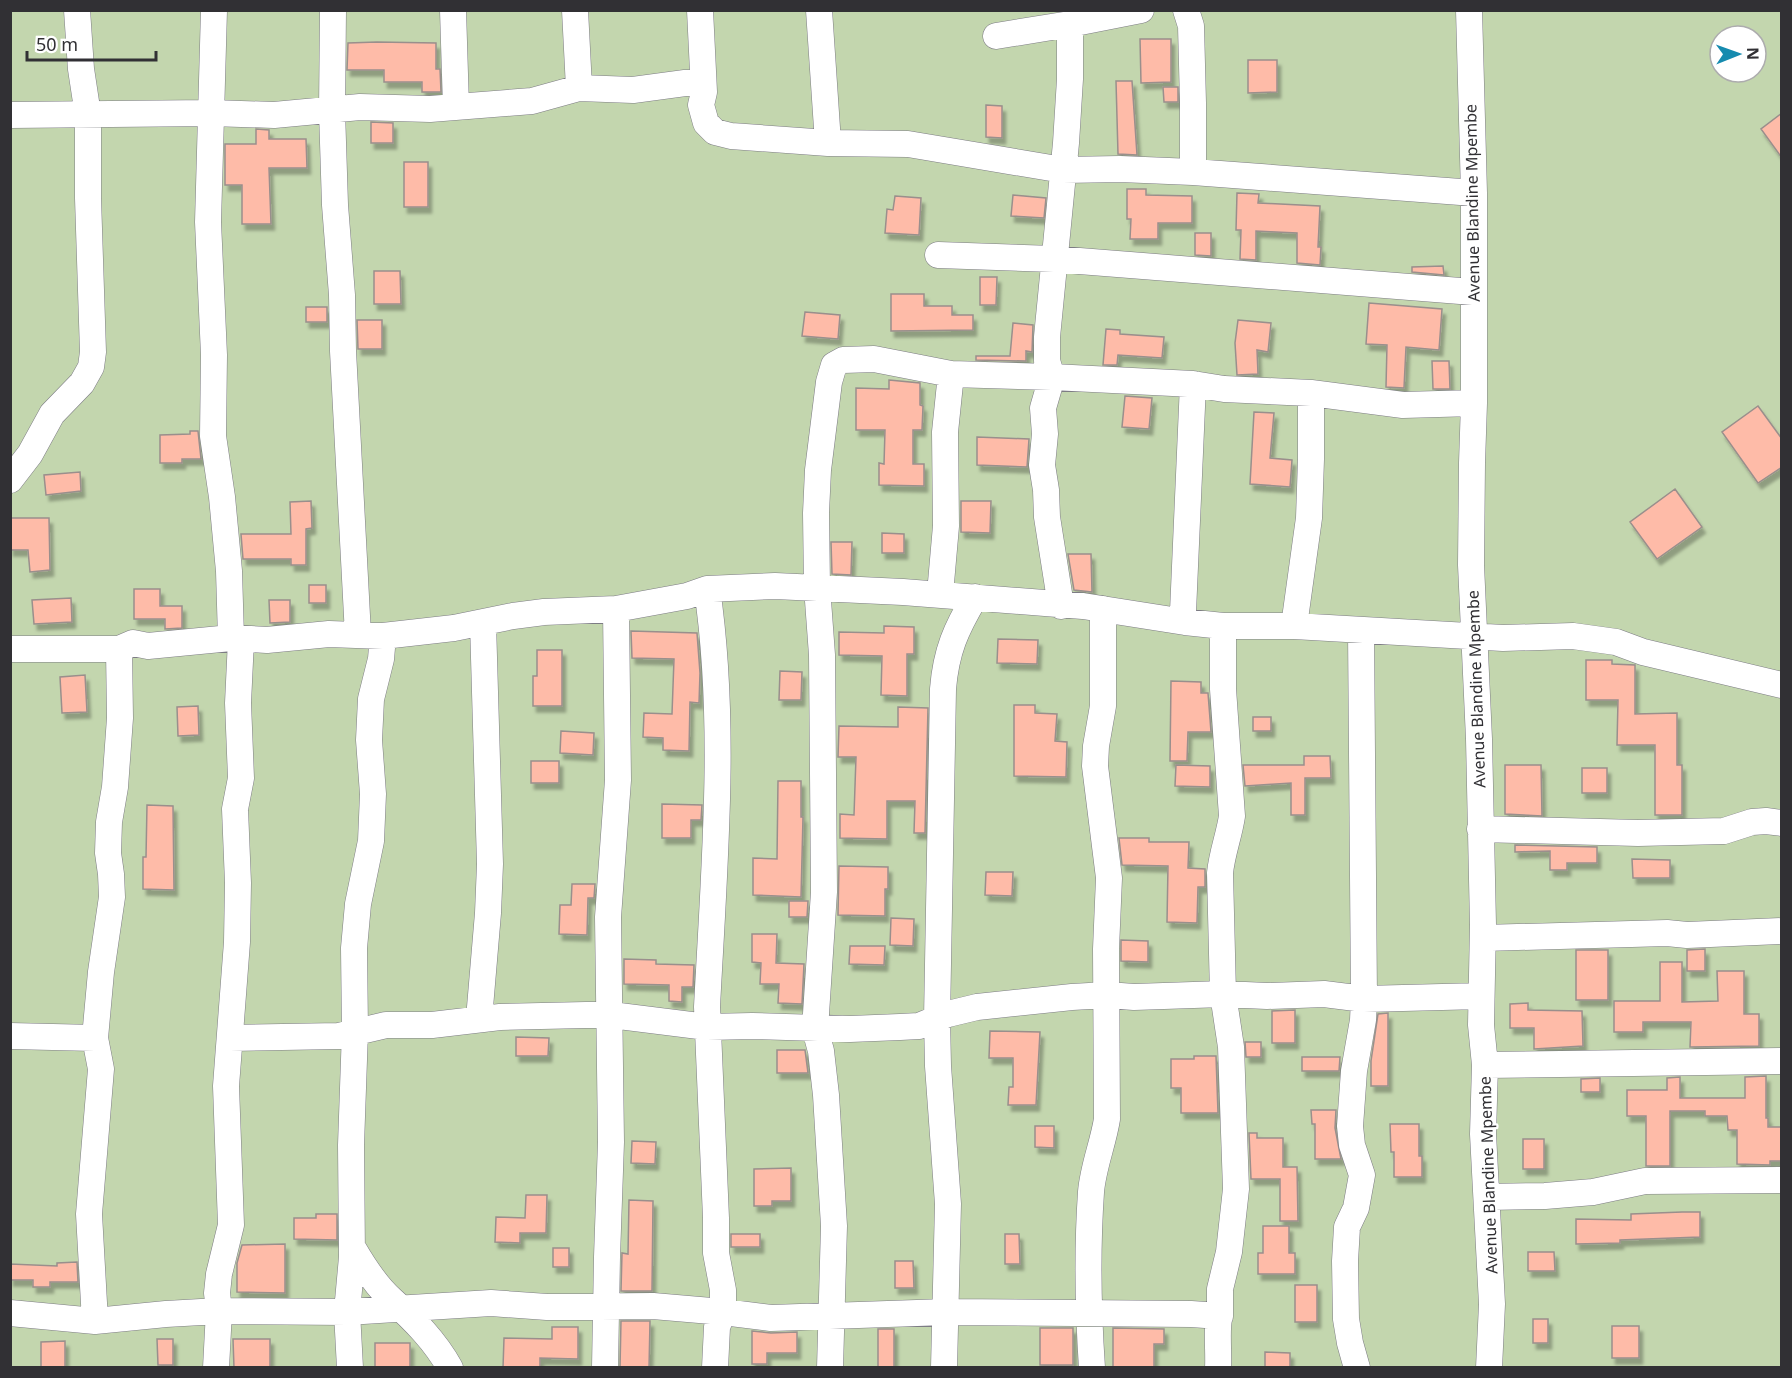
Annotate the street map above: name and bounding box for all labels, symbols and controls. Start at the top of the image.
scale bar [27,24,156,62]
north arrow [1708,24,1768,84]
text: 50 m [36,32,78,56]
text: N [1742,47,1764,60]
street label: Avenue Blandine Mpembe [1459,104,1485,302]
street label: Avenue Blandine Mpembe [1462,590,1490,788]
street label: Avenue Blandine Mpembe [1474,1076,1502,1274]

